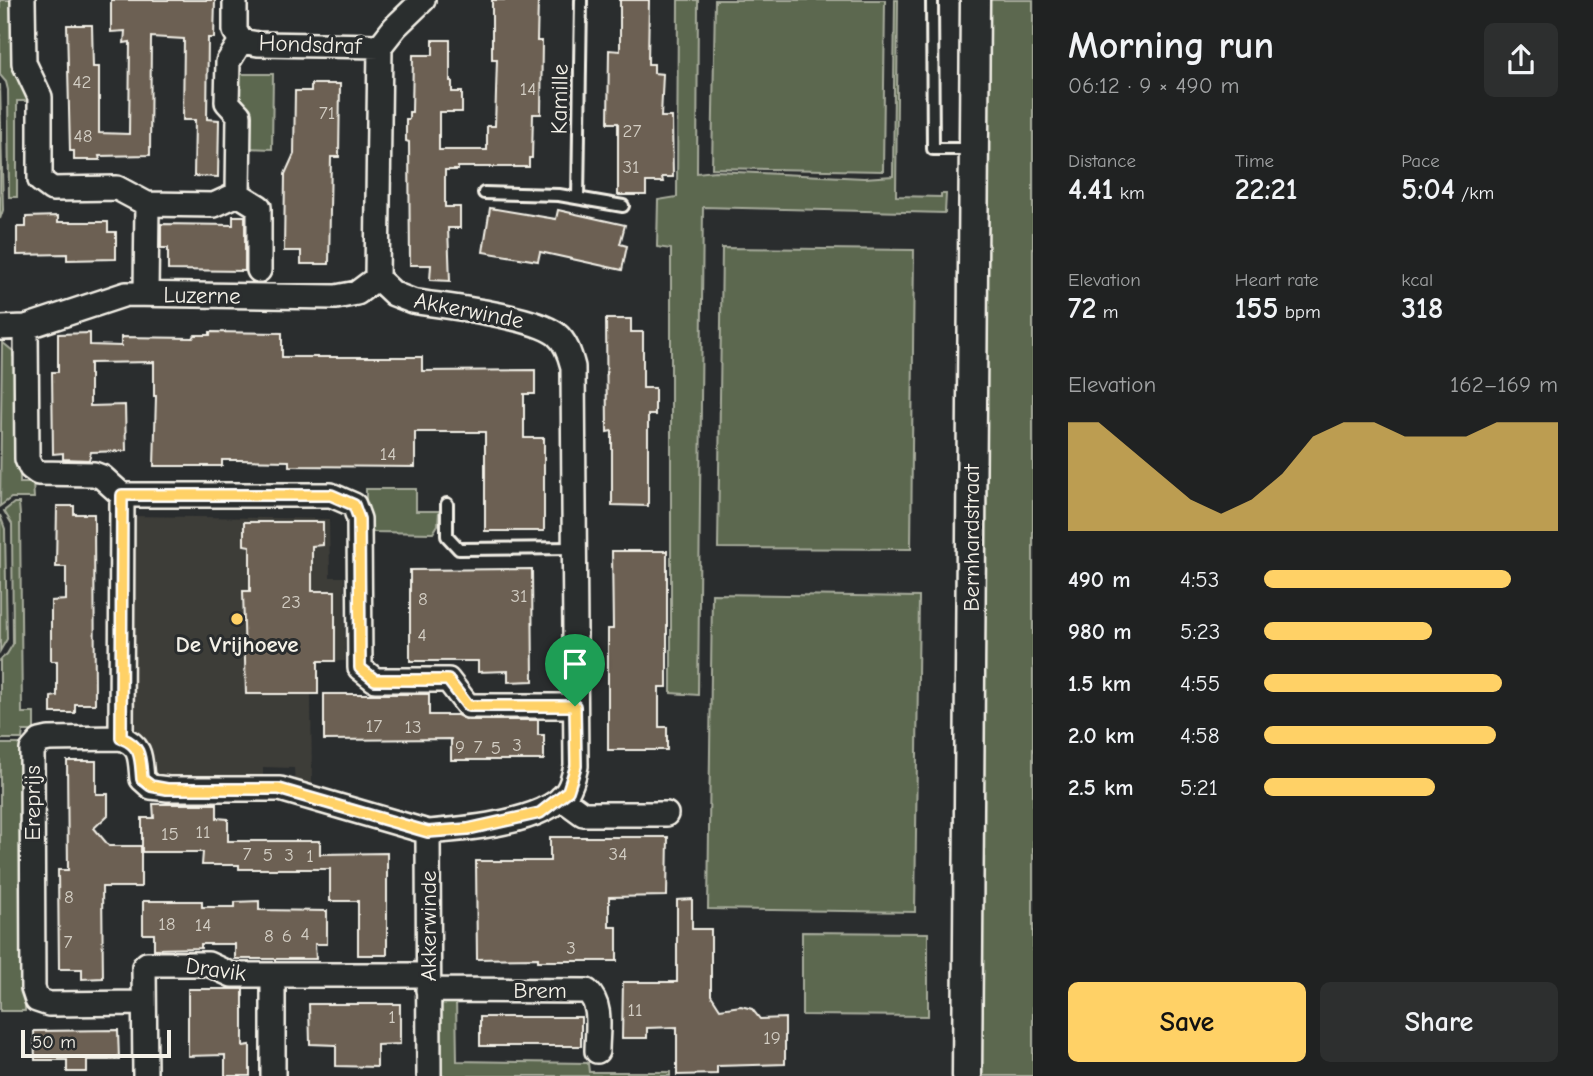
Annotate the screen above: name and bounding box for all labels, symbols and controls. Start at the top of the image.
button: share [1484,23,1558,97]
text: Morning run [1068,24,1274,68]
street label: Hondsdraf [258,29,363,60]
street label: Kamille [545,63,574,135]
house number: 42 [72,71,92,93]
text: 06:12 · 9 × 490 m [1068,72,1239,99]
house number: 14 [520,78,536,100]
house number: 71 [319,102,335,124]
house number: 27 [623,120,641,142]
house number: 48 [74,125,92,147]
text: Distance [1068,150,1136,172]
text: Time [1235,150,1274,172]
text: Pace [1401,150,1440,172]
house number: 31 [622,156,640,178]
text: 4.41 [1068,172,1113,207]
text: 22:21 [1235,172,1297,207]
text: 5:04 [1401,172,1455,207]
text: km [1113,182,1145,204]
text: /km [1455,182,1494,204]
text: Elevation [1068,269,1141,291]
text: Heart rate [1235,269,1318,291]
text: kcal [1401,269,1433,291]
street label: Luzerne [163,281,241,310]
street label: Akkerwinde [412,287,526,334]
text: 72 [1068,291,1096,326]
text: 155 [1235,291,1278,326]
text: 318 [1401,291,1443,326]
text: m [1096,301,1119,323]
text: bpm [1278,301,1321,323]
text: Elevation [1068,371,1156,398]
text: 162–169 m [1450,371,1558,398]
house number: 14 [380,443,396,465]
street label: Bernhardstraat [958,463,985,612]
text: 490 m [1068,566,1130,593]
text: 4:53 [1180,566,1219,593]
house number: 31 [510,585,528,607]
house number: 8 [418,588,428,610]
house number: 23 [281,591,301,613]
marker: De Vrijhoeve [229,611,245,627]
text: 980 m [1068,618,1131,645]
text: 5:23 [1180,618,1220,645]
house number: 4 [417,624,427,646]
place label: De Vrijhoeve [175,631,299,658]
pin [545,634,605,706]
icon: arrive [556,645,594,683]
text: 1.5 km [1068,670,1131,697]
text: 4:55 [1180,670,1220,697]
house number: 17 [366,715,382,737]
house number: 13 [404,716,422,738]
text: 2.0 km [1068,722,1134,749]
text: 4:58 [1180,722,1220,749]
house number: 3 [512,734,522,756]
house number: 9 [455,736,465,758]
house number: 7 [474,736,483,758]
house number: 5 [491,737,501,759]
street label: Ereprijs [19,765,46,841]
text: 2.5 km [1068,774,1134,801]
text: 5:21 [1180,774,1218,801]
house number: 11 [195,821,211,843]
house number: 15 [161,823,179,845]
house number: 7 [243,843,252,865]
house number: 34 [609,843,627,865]
house number: 5 [263,844,273,866]
house number: 3 [284,844,294,866]
house number: 1 [306,845,314,867]
street label: Akkerwinde [415,870,442,982]
house number: 8 [64,886,74,908]
house number: 18 [158,913,176,935]
house number: 14 [195,914,211,936]
house number: 4 [300,923,310,945]
house number: 8 [264,925,274,947]
house number: 6 [282,925,292,947]
house number: 7 [64,931,73,953]
house number: 3 [566,937,576,959]
street label: Dravik [184,952,248,987]
street label: Brem [513,977,567,1004]
button: Save [1068,982,1306,1062]
button: Share [1320,982,1558,1062]
house number: 11 [627,999,643,1021]
house number: 1 [388,1006,396,1028]
scale bar [21,1027,172,1059]
house number: 19 [763,1027,781,1049]
text: 50 m [32,1031,76,1053]

